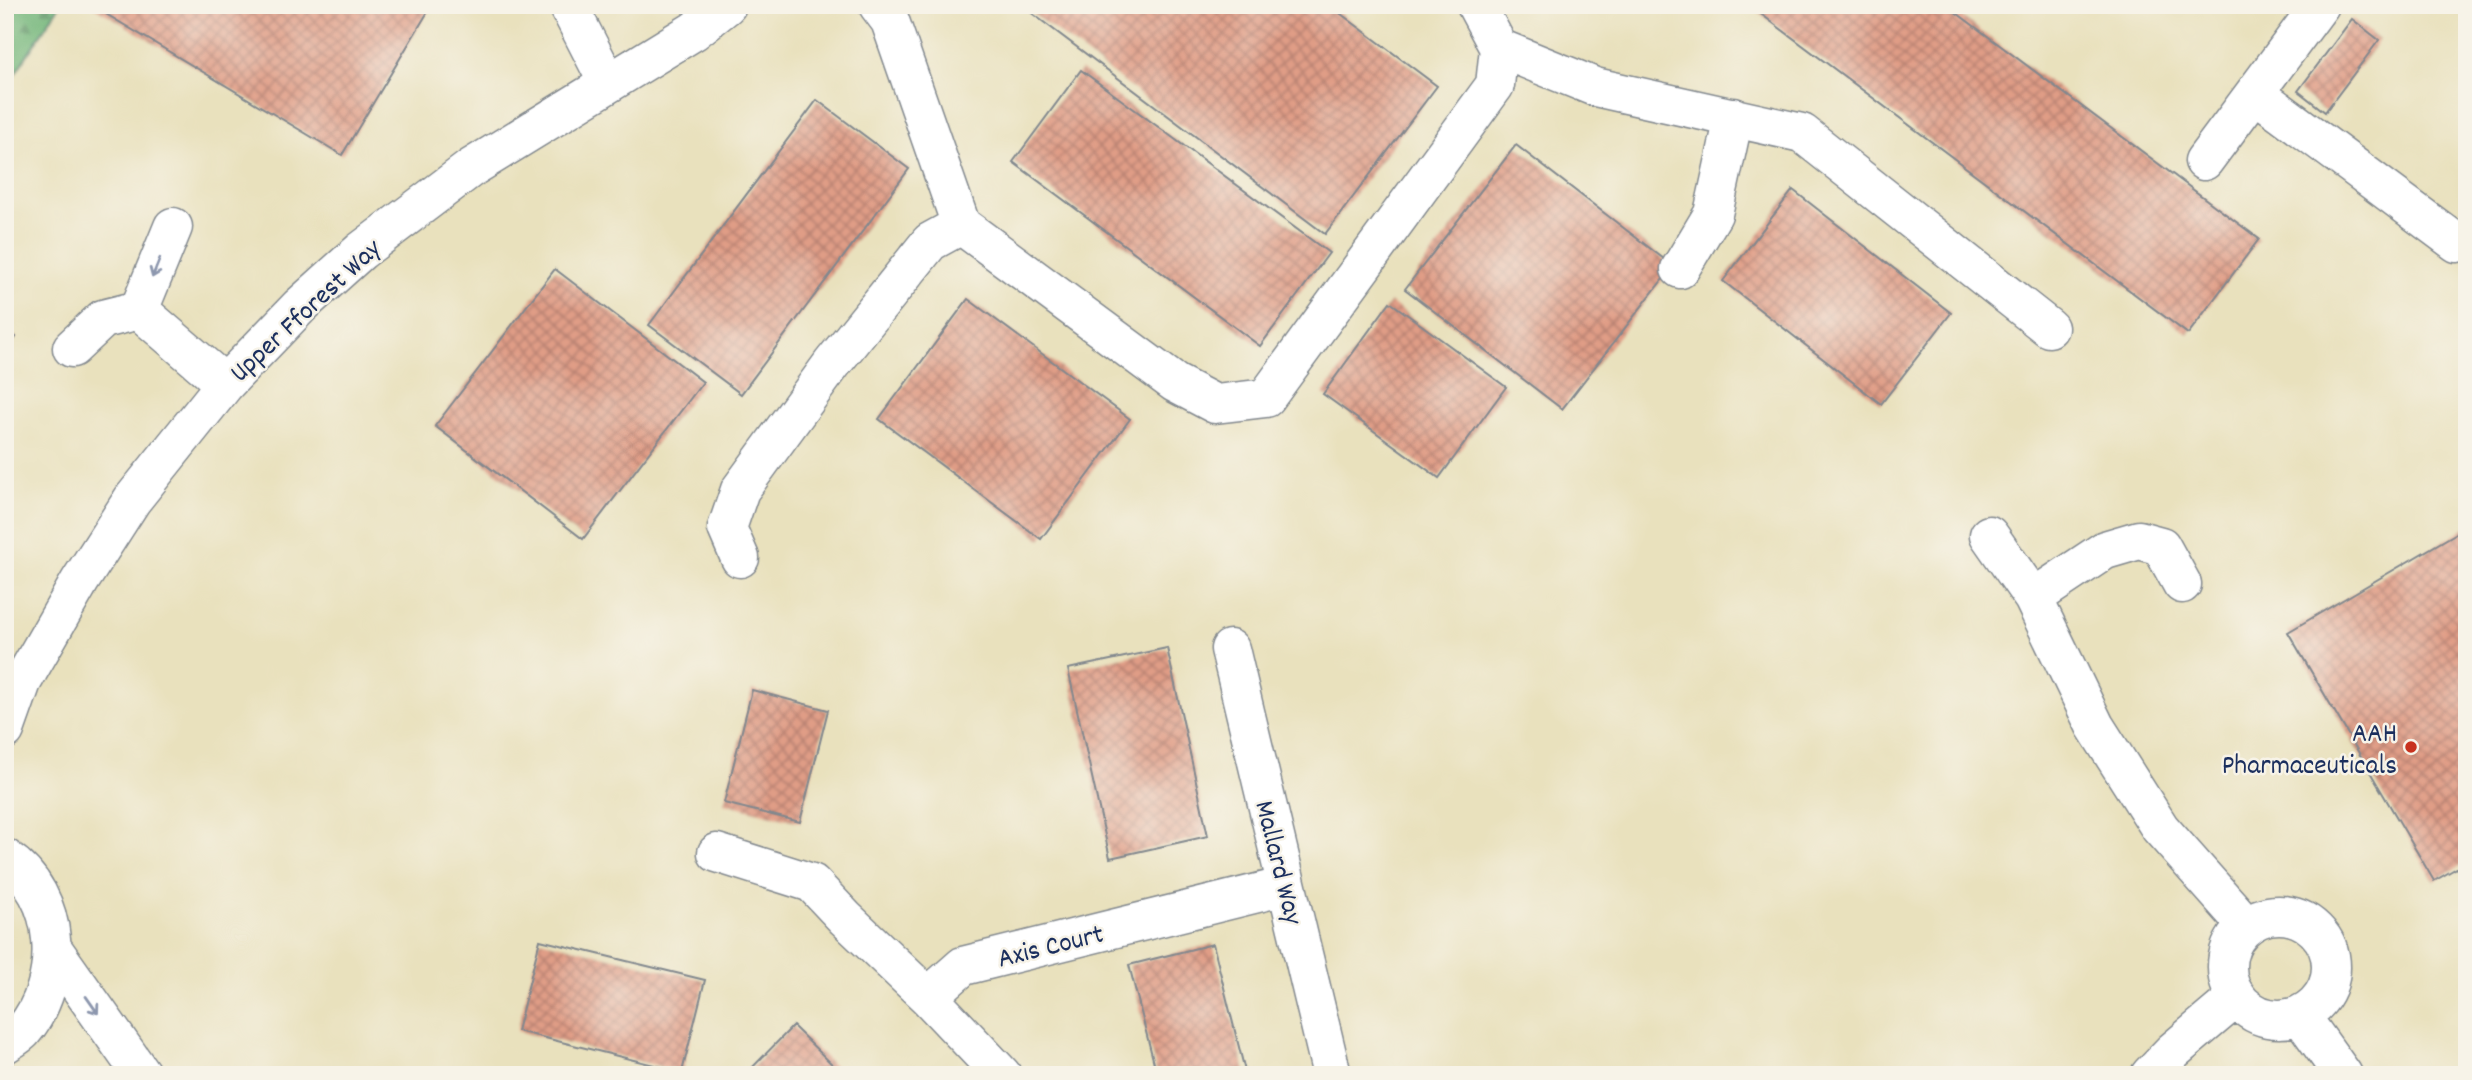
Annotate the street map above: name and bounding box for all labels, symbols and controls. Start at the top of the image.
street label: Upper Fforest Way [222,231,393,394]
one-way arrow [149,257,162,279]
place label: AAH Pharmaceuticals [2222,716,2397,788]
marker: AAH Pharmaceuticals [2403,739,2419,755]
street label: Mallard Way [1241,797,1311,930]
street label: Axis Court [994,916,1108,981]
one-way arrow [85,995,100,1014]

